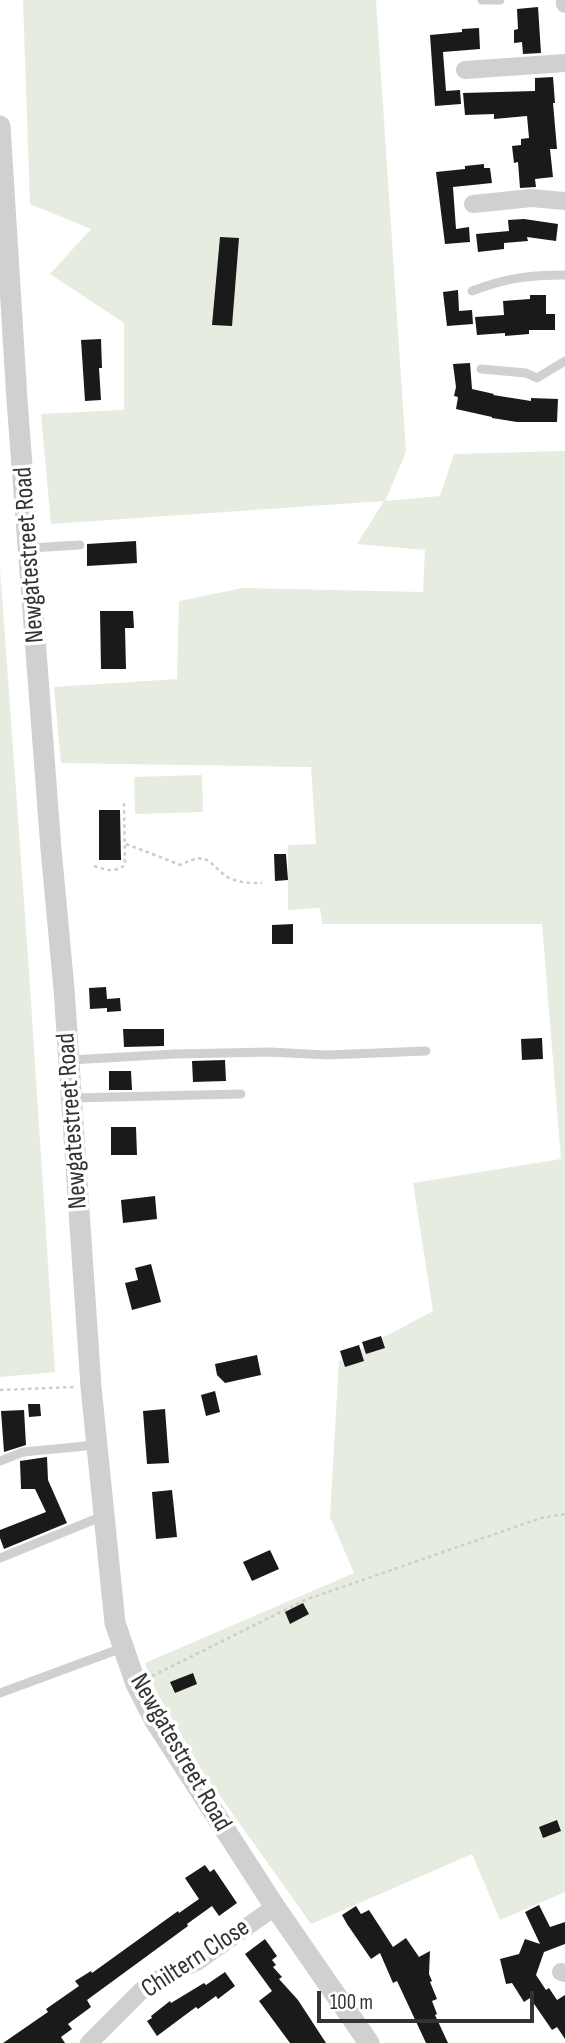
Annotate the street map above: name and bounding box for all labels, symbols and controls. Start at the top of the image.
street label: Newgatestreet Road [8,466,52,644]
street label: Newgatestreet Road [51,1032,95,1210]
street label: Newgatestreet Road [122,1669,238,1837]
street label: Chiltern Close [136,1913,256,2005]
scale bar [320,1976,537,2020]
text: 100 m [330,1990,373,2015]

